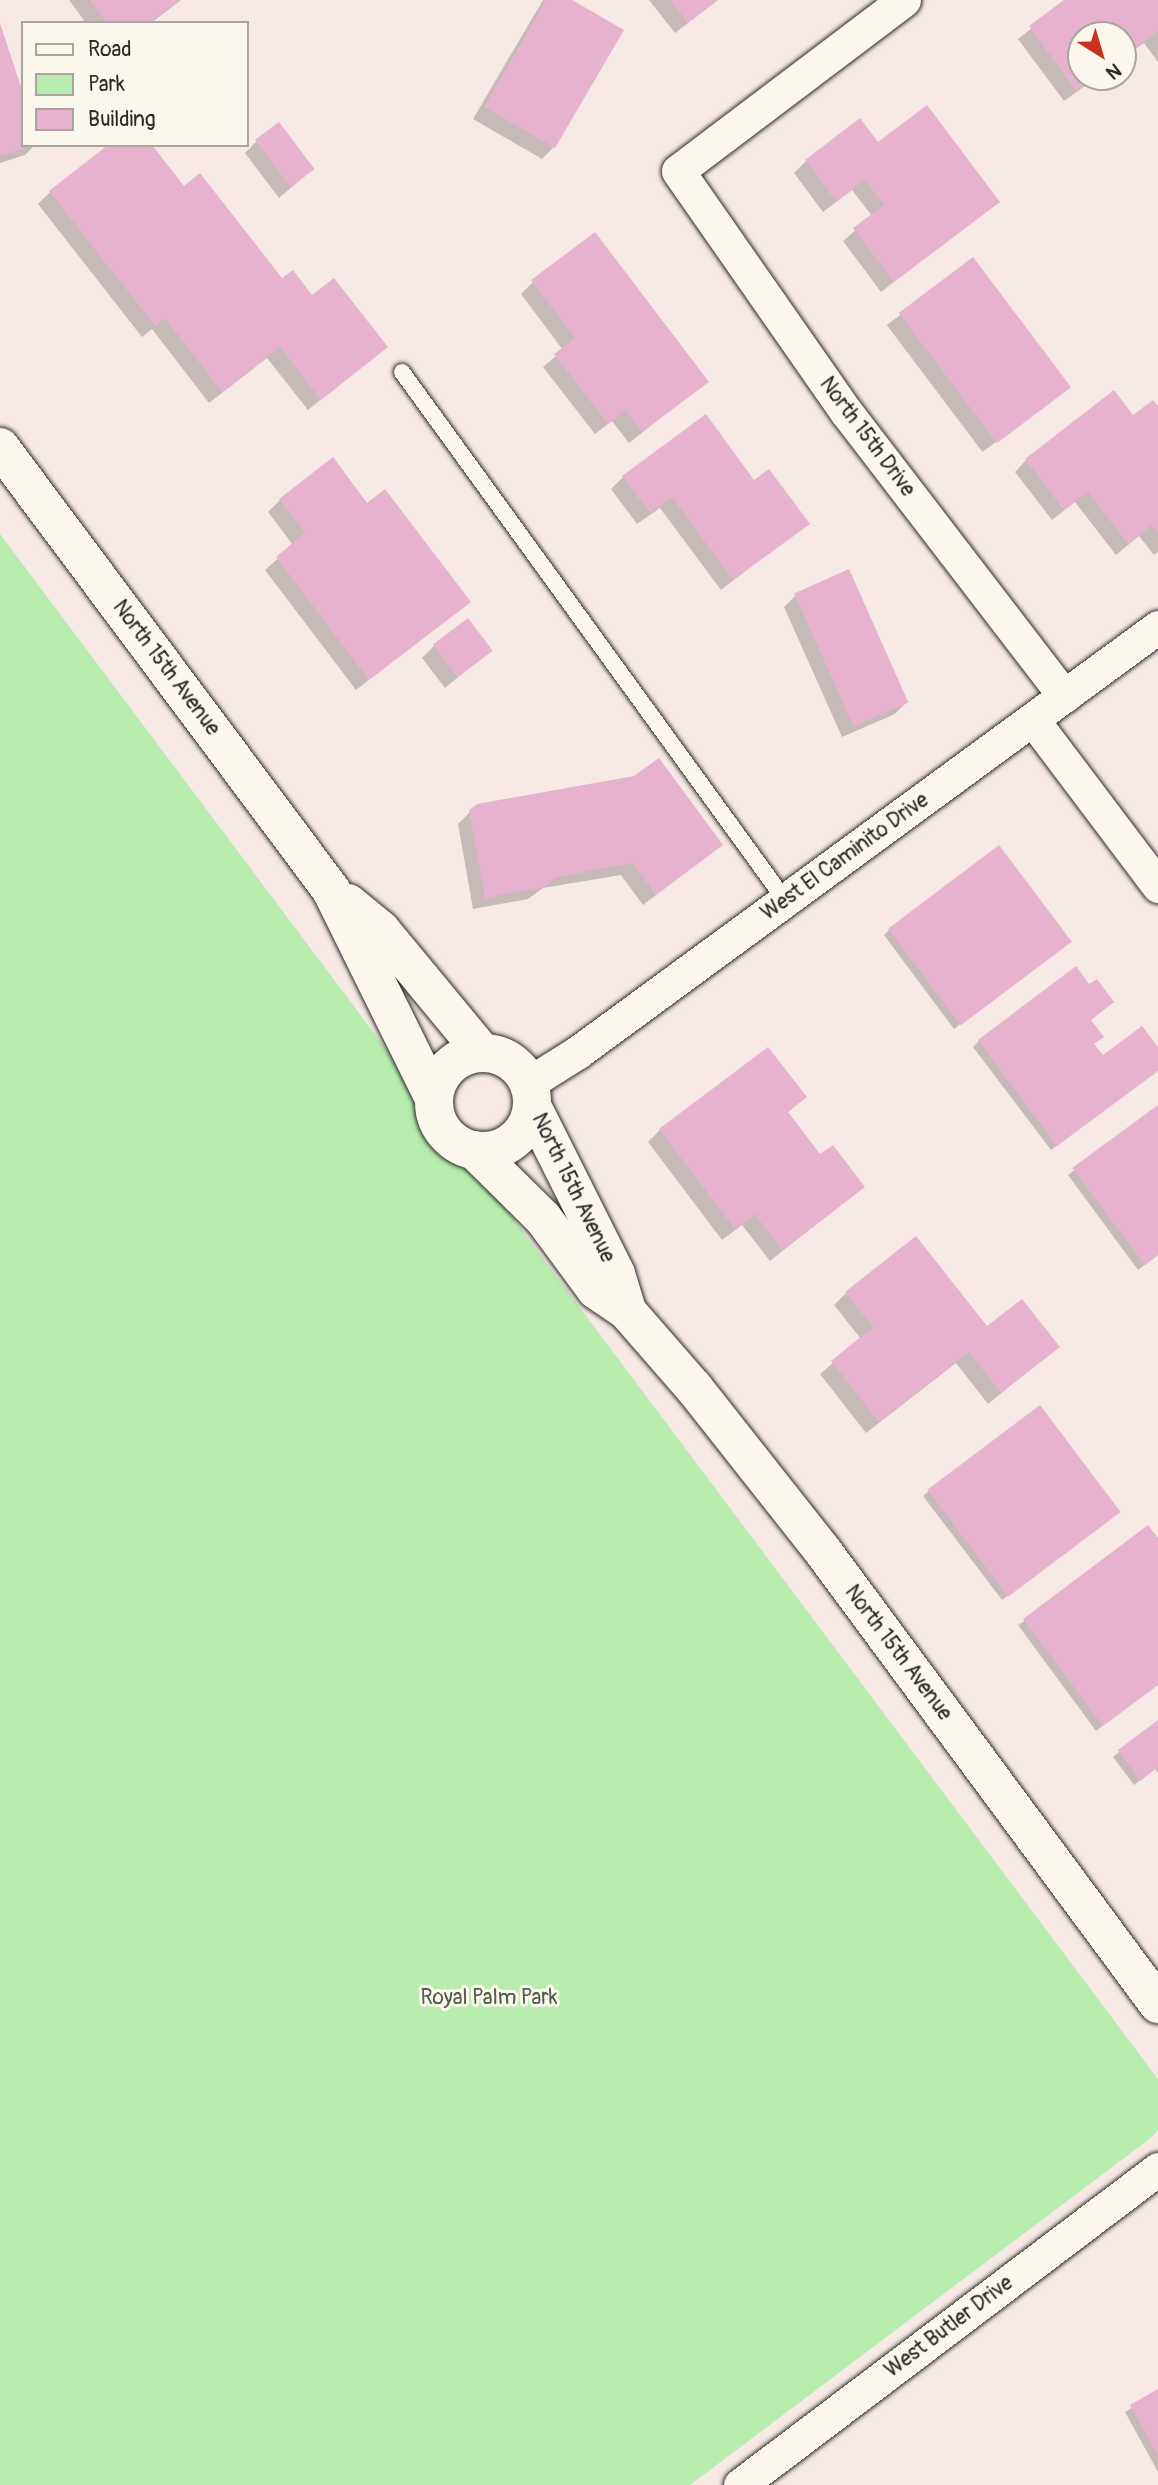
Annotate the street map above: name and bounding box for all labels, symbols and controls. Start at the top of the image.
legend [21,21,248,147]
north arrow [1067,21,1137,91]
text: Road [88,36,132,63]
text: N [1101,58,1126,85]
text: Park [88,71,125,98]
text: Building [88,106,155,133]
street label: North 15th Drive [814,372,920,502]
street label: North 15th Avenue [107,595,225,741]
street label: West El Caminito Drive [756,788,934,926]
street label: North 15th Avenue [526,1109,620,1267]
street label: North 15th Avenue [839,1580,957,1726]
park label: Royal Palm Park [420,1985,558,2011]
street label: West Butler Drive [880,2271,1018,2383]

